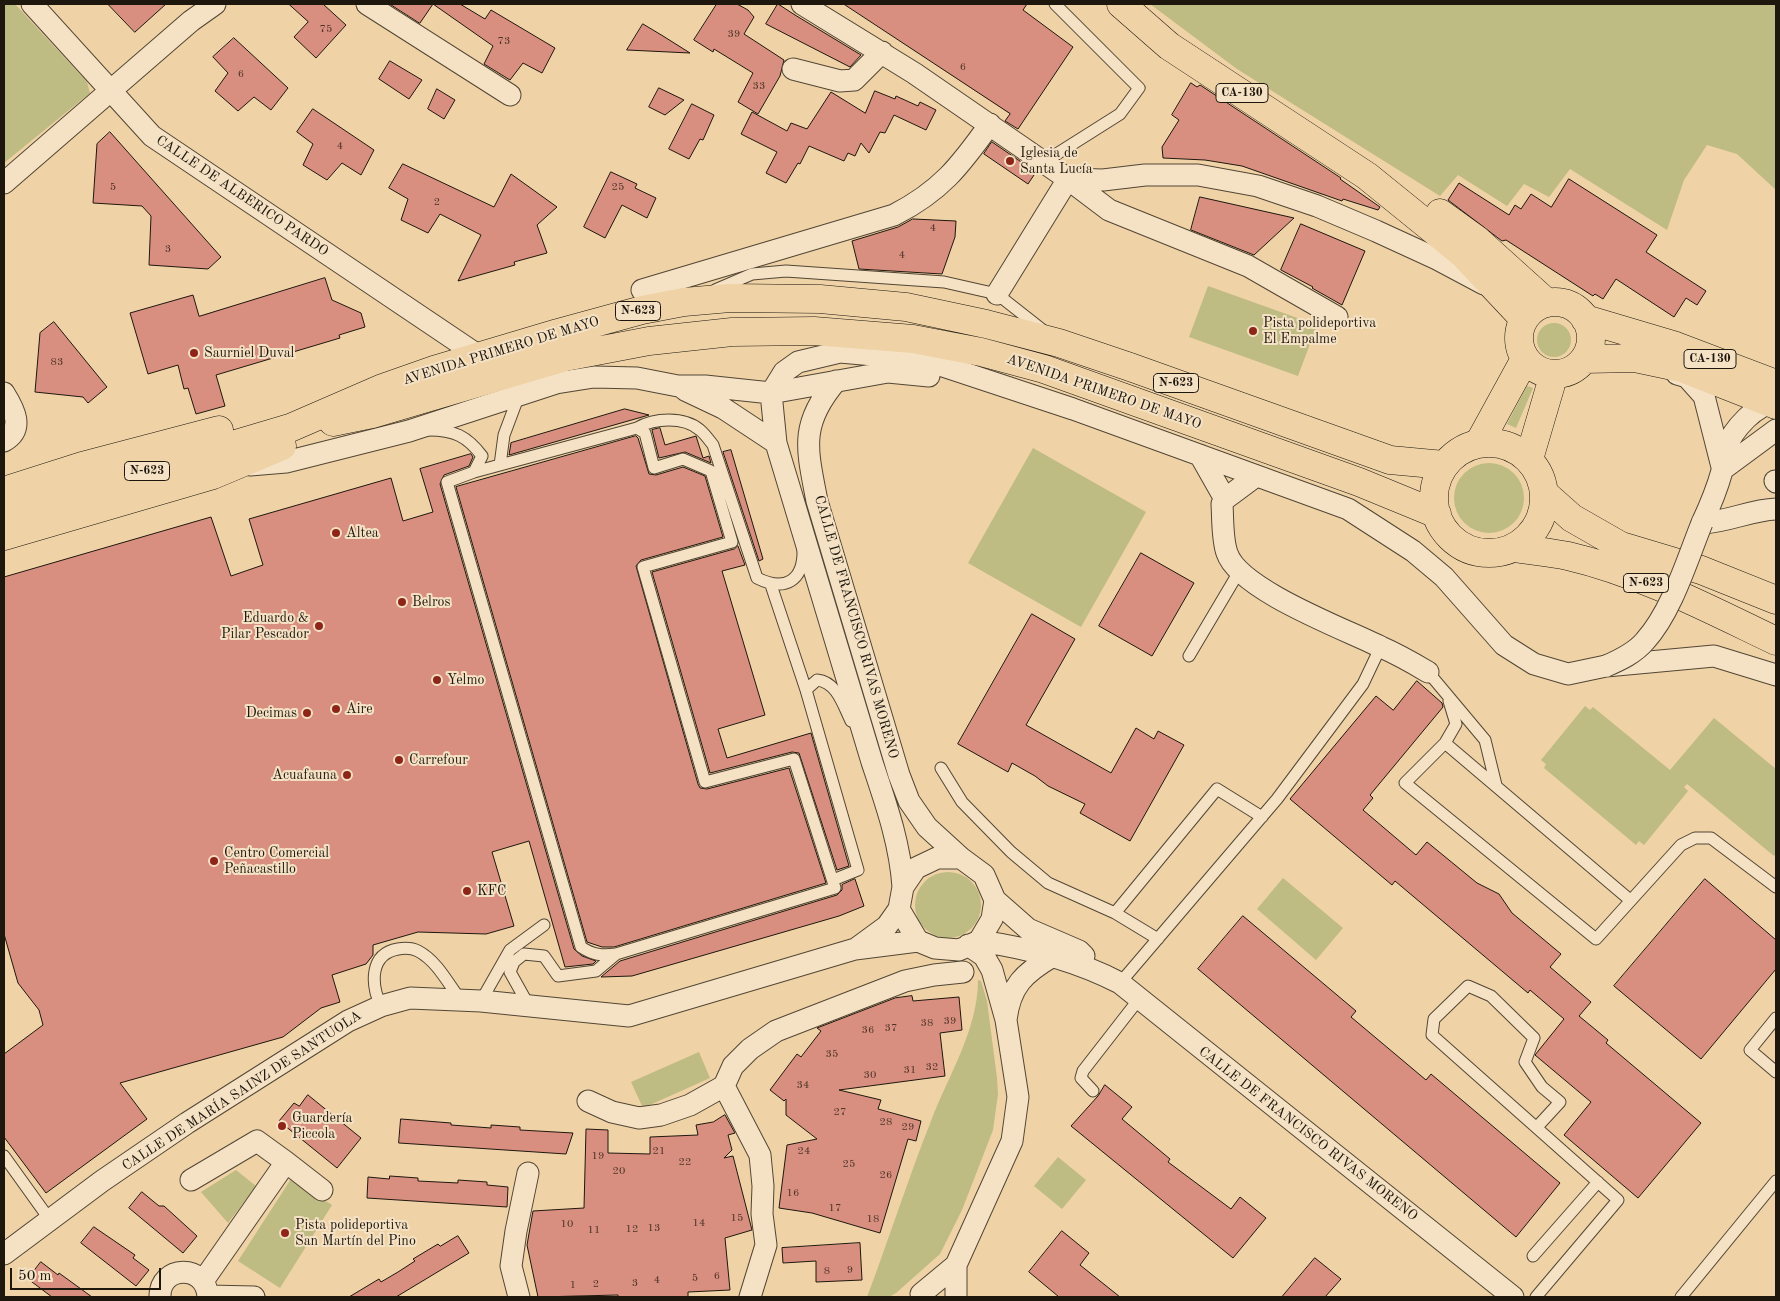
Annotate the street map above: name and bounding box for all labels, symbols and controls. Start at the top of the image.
house number: 75 [320,22,332,36]
house number: 39 [728,27,740,41]
house number: 73 [498,34,510,48]
house number: 6 [960,60,966,74]
house number: 6 [238,67,244,81]
house number: 33 [753,79,765,93]
road number: CA-130 [1216,84,1268,102]
street label: CALLE DE ALBERICO PARDO [153,132,331,260]
house number: 4 [337,139,343,153]
place label: Iglesia de Santa Lucía [1020,145,1093,178]
marker: Iglesia de Santa Lucía [1004,155,1016,167]
house number: 5 [110,180,116,194]
house number: 25 [612,180,624,194]
house number: 2 [434,195,440,209]
house number: 4 [930,221,936,235]
house number: 3 [165,242,171,256]
house number: 4 [899,248,905,262]
road number: N-623 [616,302,660,321]
street label: AVENIDA PRIMERO DE MAYO [401,313,601,389]
place label: Pista polideportiva El Empalme [1263,315,1376,348]
marker: Pista polideportiva El Empalme [1247,325,1259,337]
place label: Saurniel Duval [204,345,294,361]
marker: Saurniel Duval [188,347,200,359]
road number: CA-130 [1684,349,1736,368]
street label: AVENIDA PRIMERO DE MAYO [1005,351,1203,433]
house number: 83 [51,355,63,369]
road number: N-623 [1154,373,1198,392]
road number: N-623 [124,462,170,481]
street label: CALLE DE FRANCISCO RIVAS MORENO [810,493,902,761]
place label: Altea [346,525,379,541]
marker: Altea [330,527,342,539]
road number: N-623 [1624,574,1668,592]
place label: Belros [412,594,451,610]
marker: Belros [396,596,408,608]
place label: Eduardo & Pilar Pescador [221,610,309,642]
marker: Eduardo & Pilar Pescador [313,620,325,632]
place label: Yelmo [447,672,484,688]
marker: Yelmo [431,674,443,686]
place label: Aire [346,701,373,717]
marker: Aire [330,703,342,715]
place label: Decimas [246,705,297,721]
marker: Decimas [301,707,313,719]
place label: Carrefour [409,752,468,768]
marker: Carrefour [393,754,405,766]
place label: Acuafauna [272,767,337,783]
marker: Acuafauna [341,769,353,781]
place label: Centro Comercial Peñacastillo [224,845,329,878]
marker: Centro Comercial Peñacastillo [208,855,220,867]
place label: KFC [477,883,506,899]
marker: KFC [461,885,473,897]
street label: CALLE DE MARÍA SAINZ DE SANTUOLA [119,1007,365,1175]
house number: 39 [944,1014,956,1028]
house number: 38 [921,1016,933,1030]
house number: 37 [885,1021,897,1035]
house number: 36 [862,1023,874,1037]
street label: CALLE DE FRANCISCO RIVAS MORENO [1195,1043,1421,1225]
house number: 35 [826,1047,838,1061]
house number: 32 [926,1060,938,1074]
house number: 31 [904,1063,916,1077]
house number: 30 [864,1068,876,1082]
house number: 34 [797,1078,809,1092]
house number: 27 [834,1105,846,1119]
place label: Guardería Piccola [292,1110,352,1142]
house number: 28 [880,1115,892,1129]
marker: Guardería Piccola [276,1120,288,1132]
house number: 29 [902,1120,914,1134]
house number: 21 [653,1144,665,1158]
house number: 24 [798,1144,810,1158]
house number: 19 [592,1149,604,1163]
house number: 22 [679,1155,691,1169]
house number: 25 [843,1157,855,1171]
house number: 20 [613,1164,625,1178]
house number: 26 [880,1168,892,1182]
house number: 16 [787,1186,799,1200]
house number: 17 [829,1201,841,1215]
house number: 15 [731,1211,743,1225]
house number: 18 [867,1212,879,1226]
house number: 14 [693,1216,705,1230]
place label: Pista polideportiva San Martín del Pino [295,1217,416,1250]
house number: 10 [561,1217,573,1231]
house number: 13 [648,1221,660,1235]
house number: 12 [626,1222,638,1236]
house number: 11 [588,1223,600,1237]
marker: Pista polideportiva San Martín del Pino [279,1227,291,1239]
scale bar [12,1258,164,1290]
house number: 9 [847,1263,853,1277]
house number: 8 [824,1264,830,1278]
text: 50 m [18,1269,52,1284]
house number: 6 [714,1269,720,1283]
house number: 5 [692,1271,698,1285]
house number: 4 [654,1273,660,1287]
house number: 3 [632,1276,638,1290]
house number: 2 [593,1277,599,1291]
house number: 1 [570,1278,576,1292]

